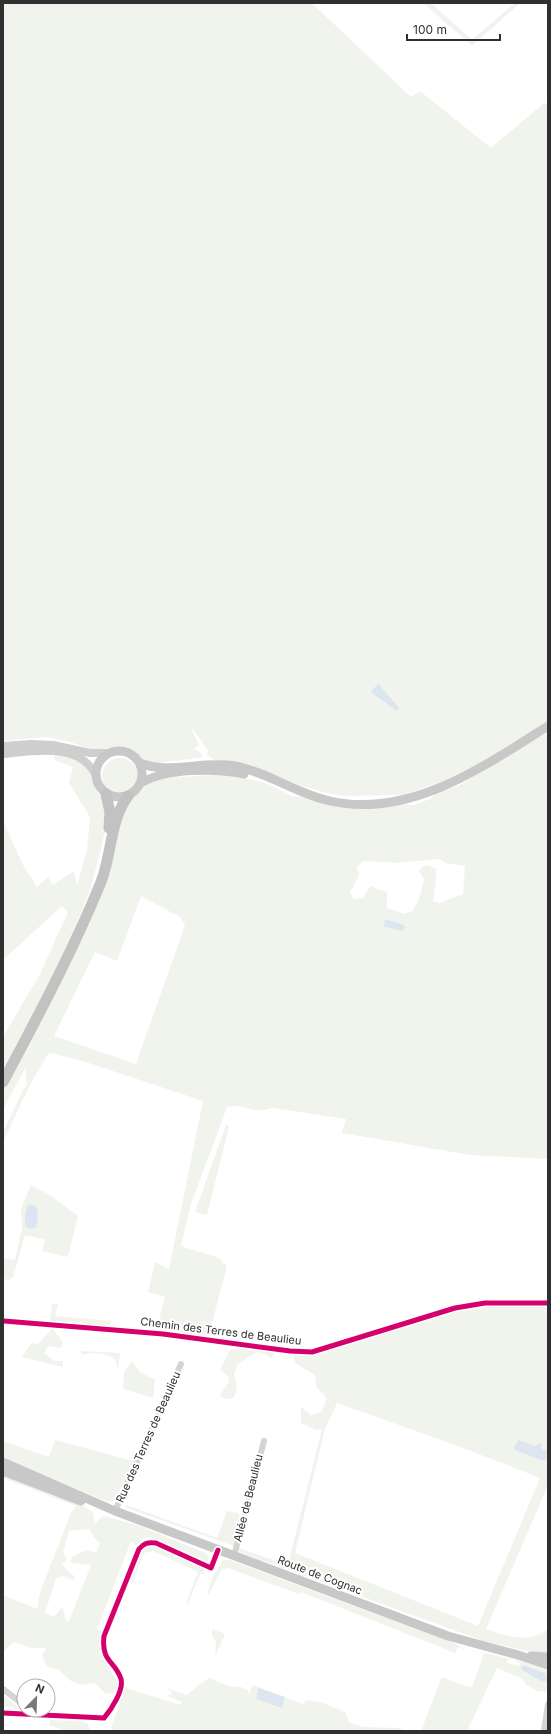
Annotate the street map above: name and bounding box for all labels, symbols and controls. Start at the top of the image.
scale bar [407,16,500,42]
text: 100 m [413,22,447,37]
street label: Chemin des Terres de Beaulieu [140,1314,302,1348]
street label: Rue des Terres de Beaulieu [113,1369,183,1505]
street label: Allée de Beaulieu [230,1453,266,1543]
street label: Route de Cognac [276,1552,364,1598]
north arrow [16,1678,56,1718]
text: N [33,1681,47,1697]

